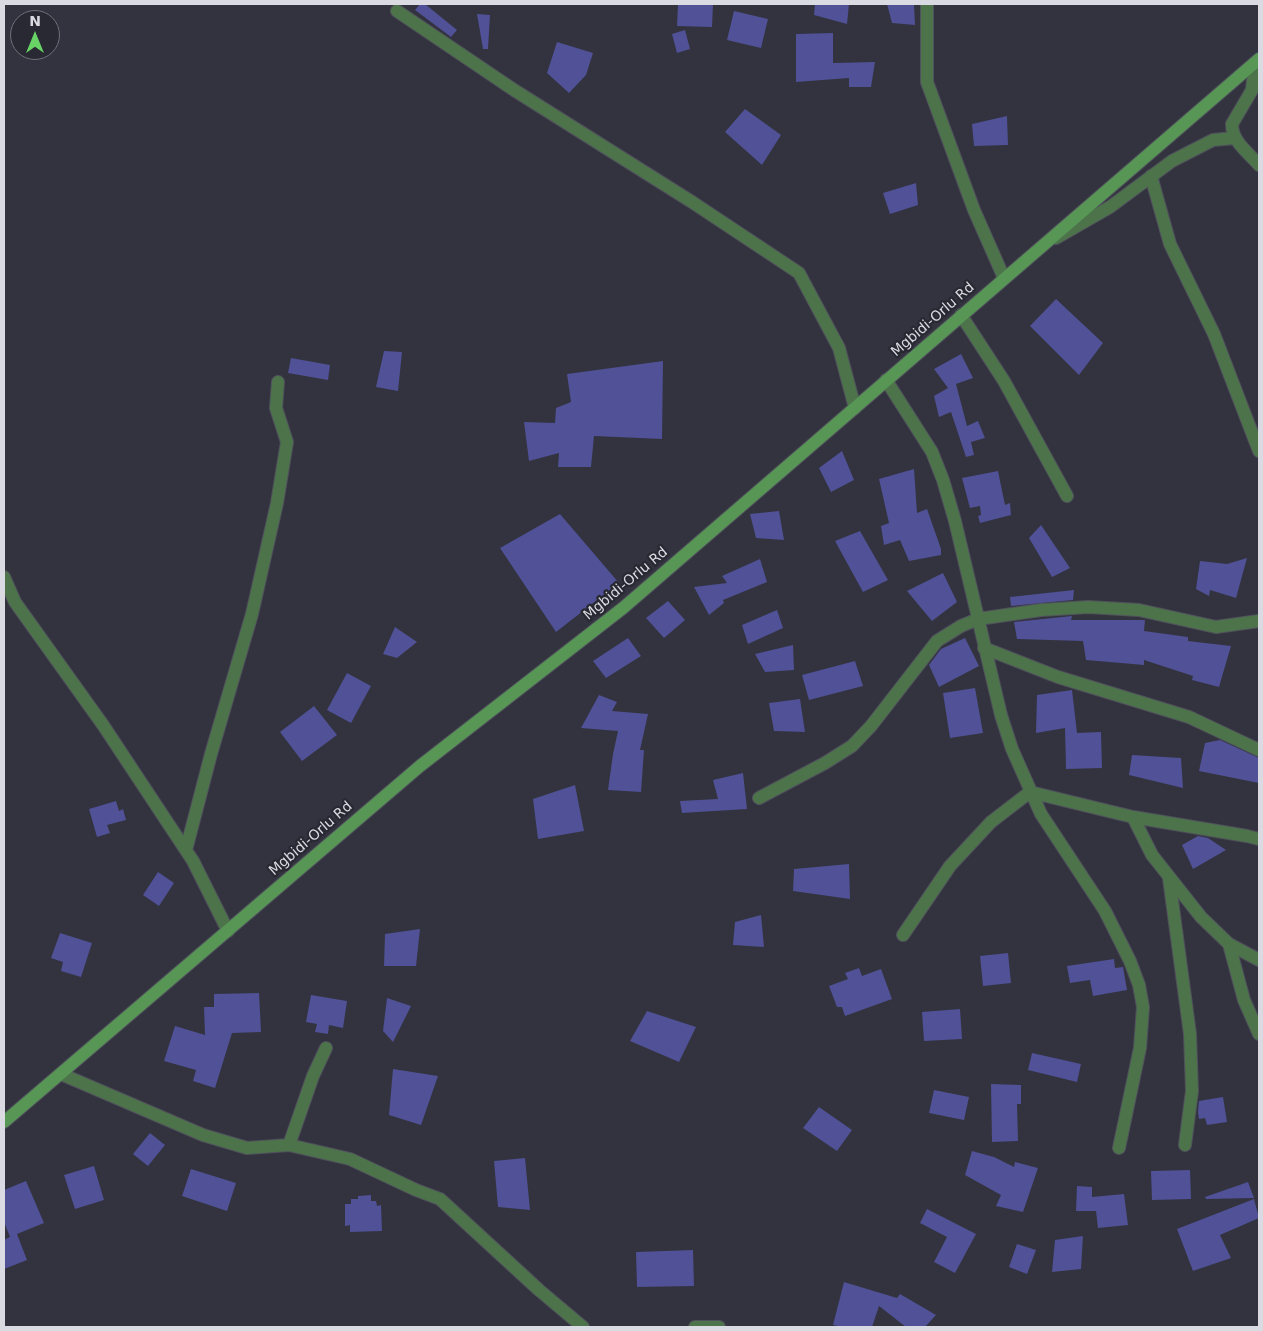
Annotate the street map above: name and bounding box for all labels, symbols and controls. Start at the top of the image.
north arrow [10,10,60,60]
text: N [29,13,41,29]
street label: Mgbidi-Orlu Rd [888,279,978,361]
street label: Mgbidi-Orlu Rd [581,544,671,624]
street label: Mgbidi-Orlu Rd [266,798,356,880]

